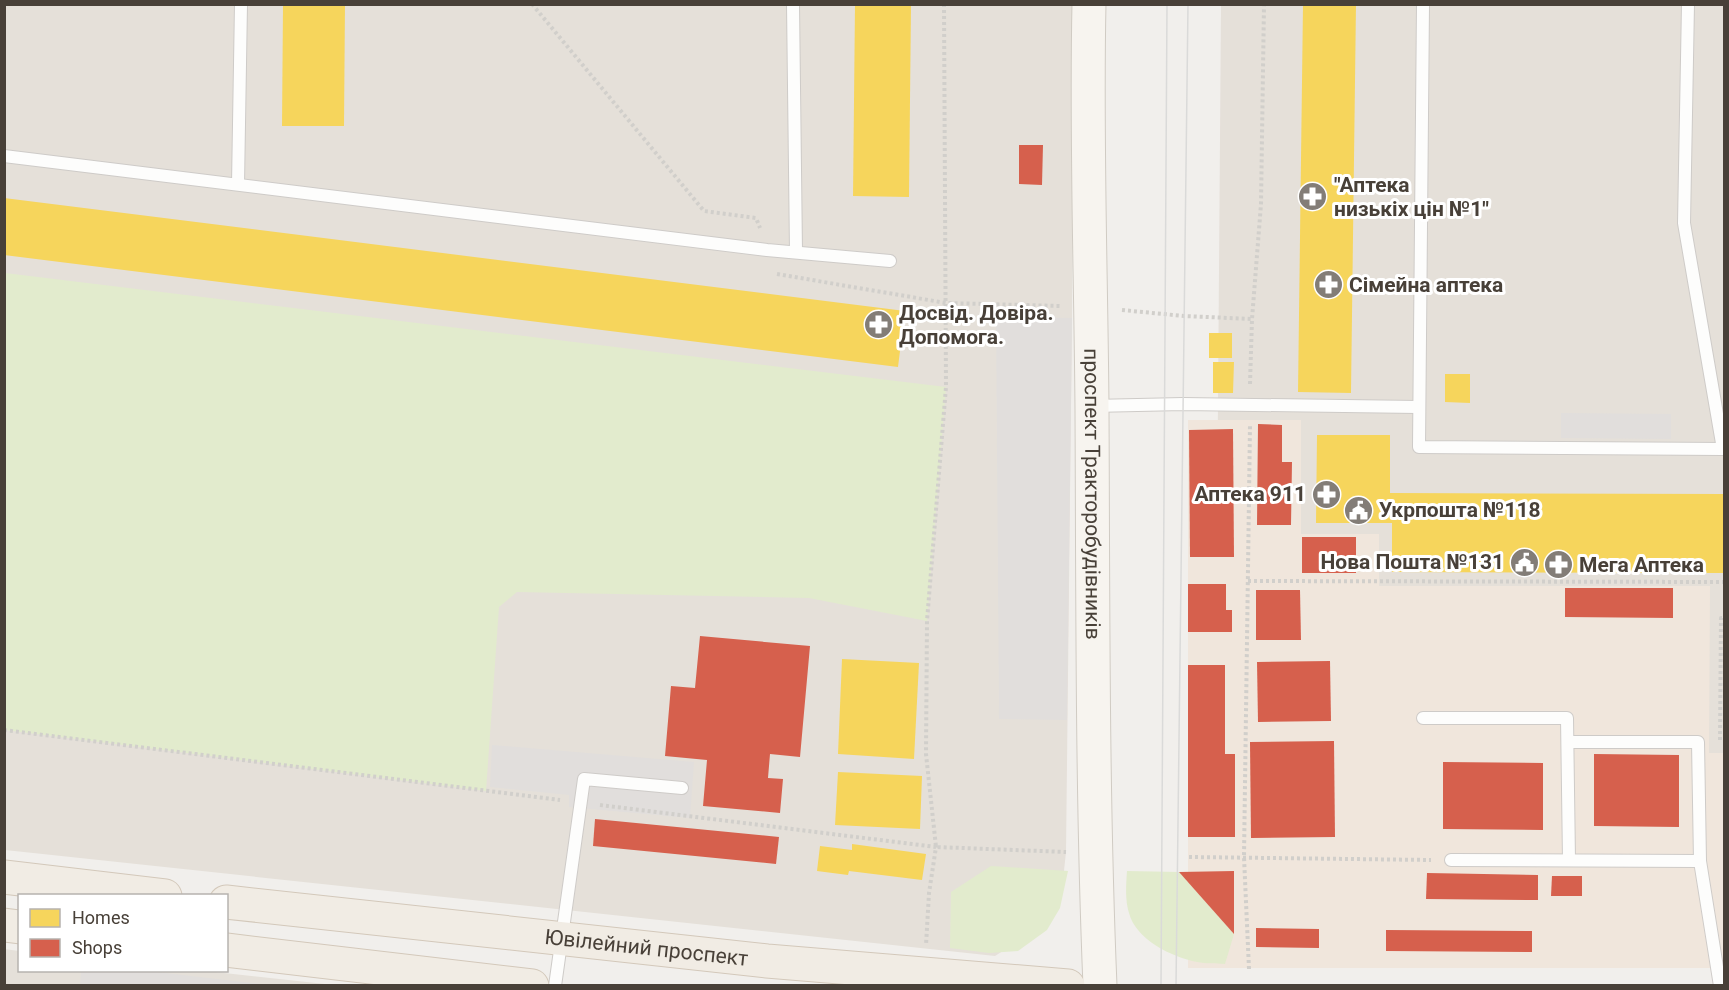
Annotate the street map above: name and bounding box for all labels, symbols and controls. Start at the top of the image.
place label: "Аптека низькіх цін №1" [1334,173,1489,221]
pharmacy icon: "Аптека низькіх цін №1" [1297,181,1329,213]
pharmacy icon: Сімейна аптека [1312,269,1344,301]
place label: Сімейна аптека [1349,273,1503,297]
place label: Досвід. Довіра. Допомога. [899,301,1054,349]
pharmacy icon: Досвід. Довіра. Допомога. [862,309,894,341]
street label: проспект Тракторобудівників [1079,348,1105,640]
pharmacy icon: Аптека 911 [1311,478,1343,510]
place label: Аптека 911 [1195,482,1306,506]
public building icon: Укрпошта №118 [1342,494,1374,526]
place label: Укрпошта №118 [1379,498,1541,522]
public building icon: Нова Пошта №131 [1509,546,1541,578]
pharmacy icon: Мега Аптека [1542,549,1574,581]
place label: Нова Пошта №131 [1320,550,1504,574]
place label: Мега Аптека [1579,553,1704,577]
legend [18,894,228,972]
text: Homes [72,907,130,928]
street label: Ювілейний проспект [544,925,749,971]
text: Shops [72,937,122,958]

